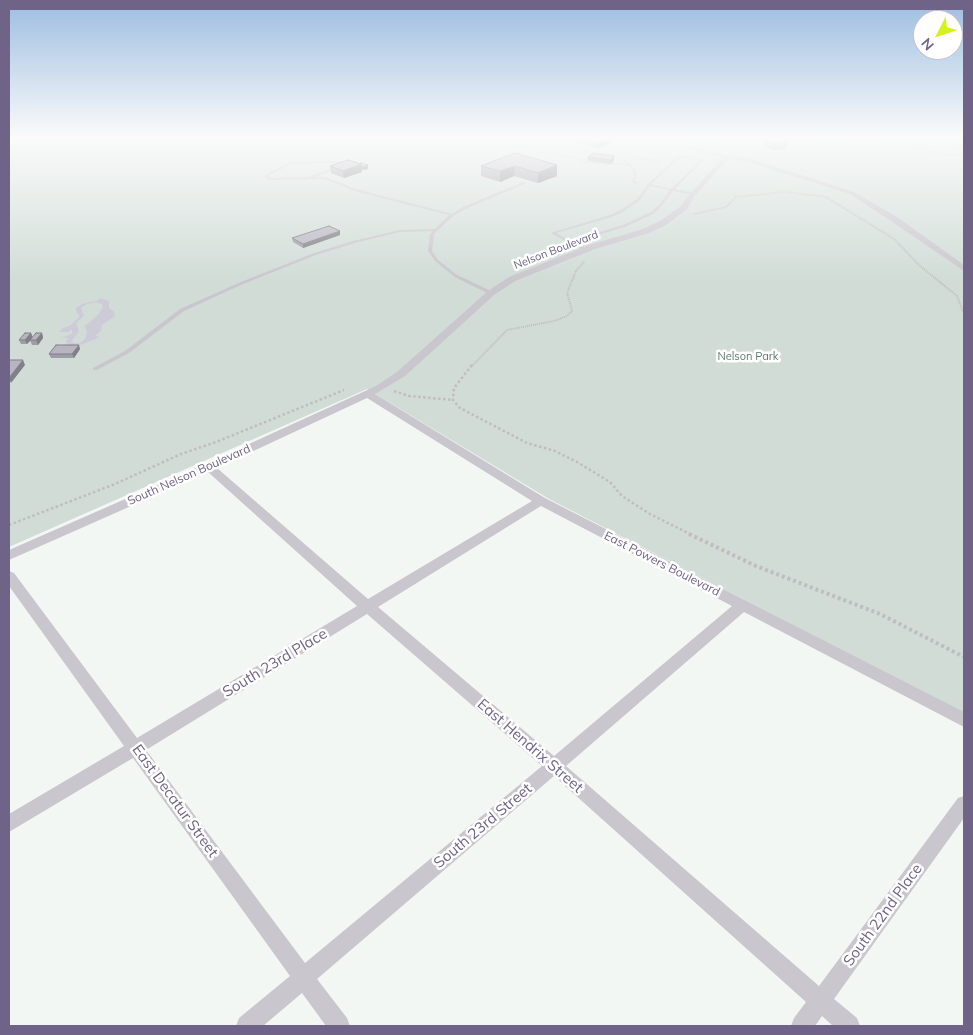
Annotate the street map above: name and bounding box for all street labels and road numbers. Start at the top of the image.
street label: Nelson Boulevard [512,228,600,272]
street label: South Nelson Boulevard [125,441,253,509]
street label: East Powers Boulevard [602,529,722,599]
street label: South 23rd Place [220,625,330,701]
street label: East Hendrix Street [473,695,587,797]
street label: East Decatur Street [128,741,222,861]
street label: South 23rd Street [430,780,536,872]
street label: South 22nd Place [840,860,926,970]

